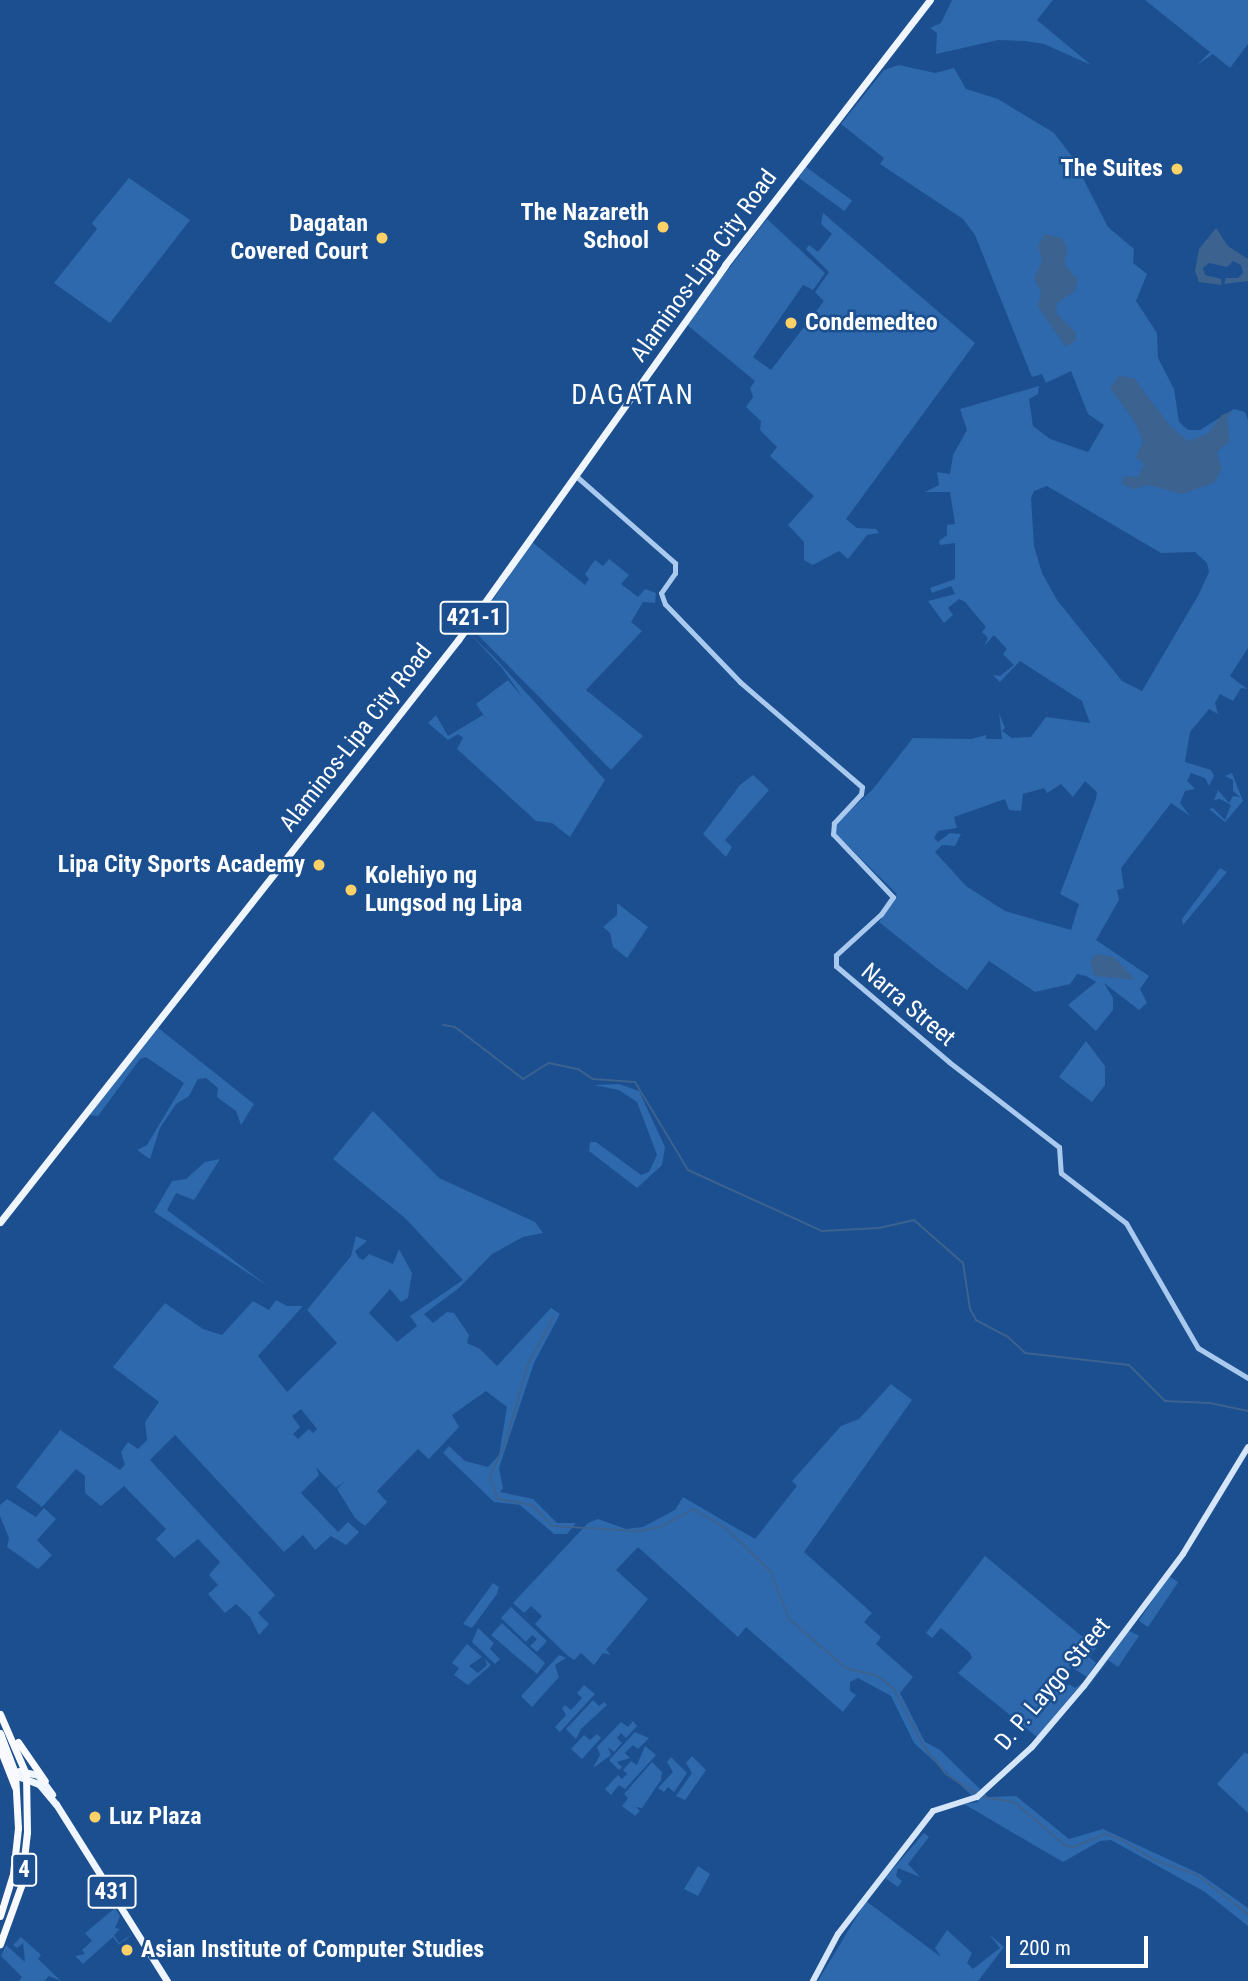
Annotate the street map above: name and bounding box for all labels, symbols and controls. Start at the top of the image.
place label: The Suites [1061,155,1163,183]
marker: The Suites [1169,161,1185,177]
street label: Alaminos-Lipa City Road [625,164,783,368]
place label: The Nazareth School [521,199,649,255]
place label: Dagatan Covered Court [231,210,368,266]
marker: The Nazareth School [655,219,671,235]
marker: Dagatan Covered Court [374,230,390,246]
place label: Condemedteo [805,309,938,337]
marker: Condemedteo [783,315,799,331]
district label: DAGATAN [572,378,694,412]
road number: 421-1 [439,598,509,638]
street label: Alaminos-Lipa City Road [274,638,438,838]
place label: Lipa City Sports Academy [58,851,305,879]
marker: Lipa City Sports Academy [311,857,327,873]
place label: Kolehiyo ng Lungsod ng Lipa [365,862,522,918]
marker: Kolehiyo ng Lungsod ng Lipa [343,882,359,898]
street label: Narra Street [855,957,961,1053]
street label: D. P. Laygo Street [989,1612,1117,1756]
place label: Luz Plaza [109,1803,202,1831]
marker: Luz Plaza [87,1809,103,1825]
road number: 4 [10,1851,38,1890]
road number: 431 [88,1872,136,1912]
scale bar [1010,1922,1152,1966]
place label: Asian Institute of Computer Studies [141,1936,484,1964]
text: 200 m [1019,1936,1071,1960]
marker: Asian Institute of Computer Studies [119,1942,135,1958]

